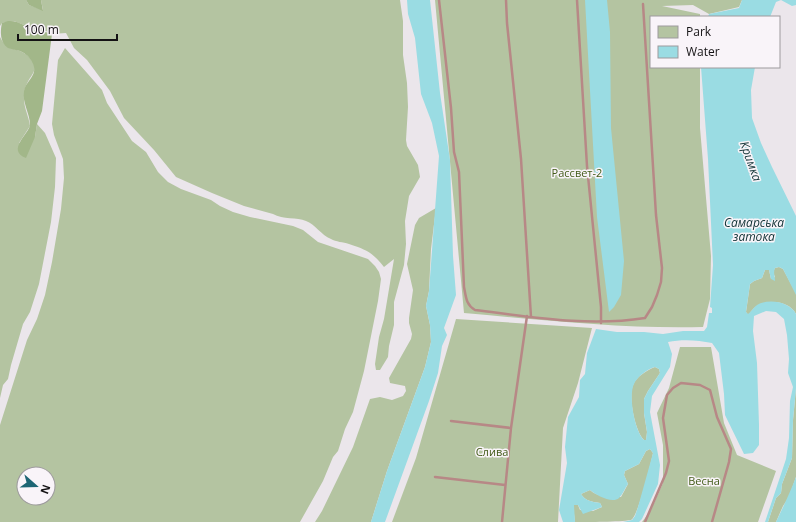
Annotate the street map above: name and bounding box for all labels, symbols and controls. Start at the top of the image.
scale bar [18,16,117,42]
legend [650,16,780,68]
text: 100 m [24,21,59,38]
text: Park [686,23,712,40]
text: Water [686,43,720,60]
water label: Кримка [736,139,766,184]
park label: Рассвет-2 [552,165,602,180]
water label: Самарська затока [724,214,784,245]
park label: Слива [476,444,508,459]
north arrow [16,466,56,506]
park label: Весна [688,473,720,488]
text: N [37,483,54,496]

